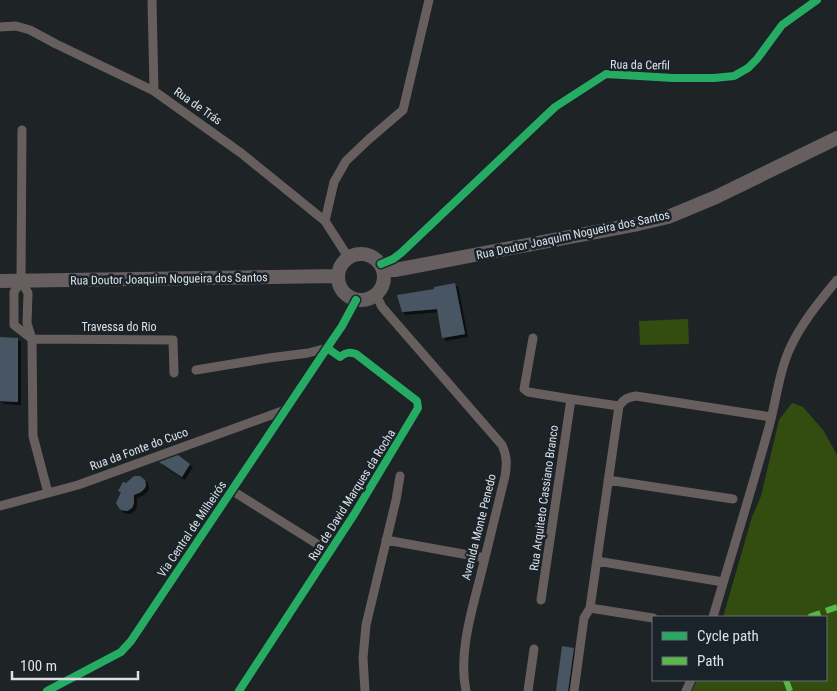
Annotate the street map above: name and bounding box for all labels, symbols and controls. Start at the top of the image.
street label: Rua da Cerfil [610,57,670,73]
street label: Rua de Trás [171,84,225,128]
street label: Rua Doutor Joaquim Nogueira dos Santos [475,208,671,262]
street label: Rua Doutor Joaquim Nogueira dos Santos [70,270,268,288]
street label: Travessa do Rio [82,320,156,334]
street label: Rua Arquiteto Cassiano Branco [527,424,561,572]
street label: Rua da Fonte do Cuco [88,425,190,473]
street label: Rua de David Marques da Rocha [306,427,398,563]
street label: Avenida Monte Penedo [459,473,499,581]
street label: Via Central de Milheirós [155,478,229,580]
legend [652,616,827,681]
text: Cycle path [697,627,759,645]
scale bar [12,648,139,680]
text: Path [697,652,724,670]
text: 100 m [20,657,57,675]

